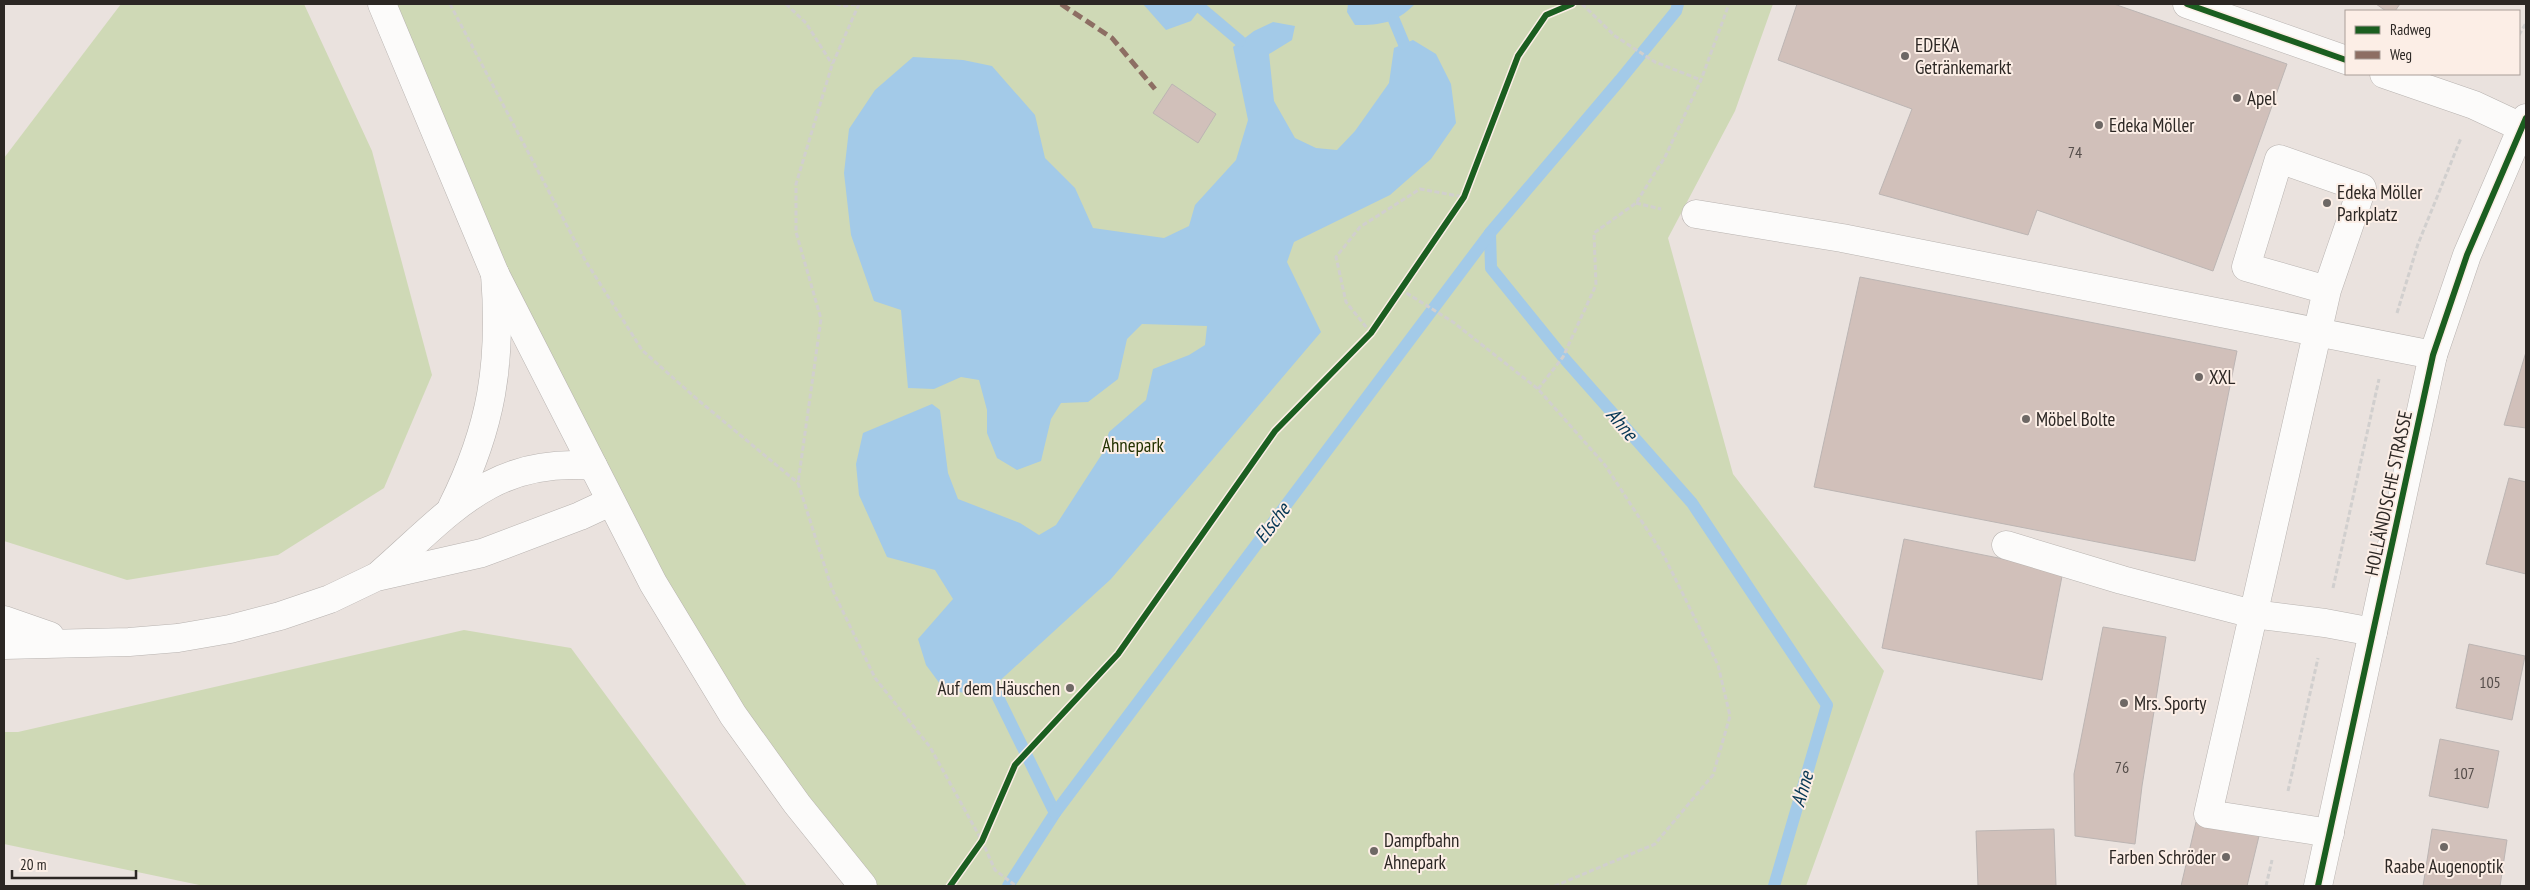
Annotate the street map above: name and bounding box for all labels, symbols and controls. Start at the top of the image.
legend [2345,10,2520,75]
text: Radweg [2390,20,2431,39]
place label: EDEKA Getränkemarkt [1915,33,2012,79]
text: Weg [2390,45,2412,64]
marker: EDEKA Getränkemarkt [1899,50,1911,62]
place label: Apel [2247,86,2277,110]
marker: Apel [2231,92,2243,104]
place label: Edeka Möller [2109,113,2195,137]
marker: Edeka Möller [2093,119,2105,131]
house number: 74 [2068,142,2082,162]
place label: Edeka Möller Parkplatz [2337,180,2423,226]
marker: Edeka Möller Parkplatz [2321,197,2333,209]
place label: XXL [2209,365,2236,389]
marker: XXL [2193,371,2205,383]
water label: Ahne [1601,402,1645,447]
place label: Möbel Bolte [2036,407,2116,431]
street label: HOLLÄNDISCHE STRASSE [2359,408,2417,578]
marker: Möbel Bolte [2020,413,2032,425]
park label: Ahnepark [1102,433,1165,457]
water label: Elsche [1248,496,1297,548]
house number: 105 [2479,672,2501,692]
place label: Auf dem Häuschen [938,676,1060,700]
marker: Auf dem Häuschen [1064,682,1076,694]
place label: Mrs. Sporty [2134,691,2207,715]
marker: Mrs. Sporty [2118,697,2130,709]
house number: 76 [2115,757,2129,777]
house number: 107 [2453,763,2475,783]
water label: Ahne [1785,767,1820,810]
place label: Dampfbahn Ahnepark [1384,828,1459,874]
marker: Raabe Augenoptik [2438,841,2450,853]
marker: Dampfbahn Ahnepark [1368,845,1380,857]
place label: Farben Schröder [2109,845,2217,869]
scale bar [12,848,136,880]
marker: Farben Schröder [2220,851,2232,863]
place label: Raabe Augenoptik [2385,854,2504,878]
text: 20 m [20,855,46,874]

